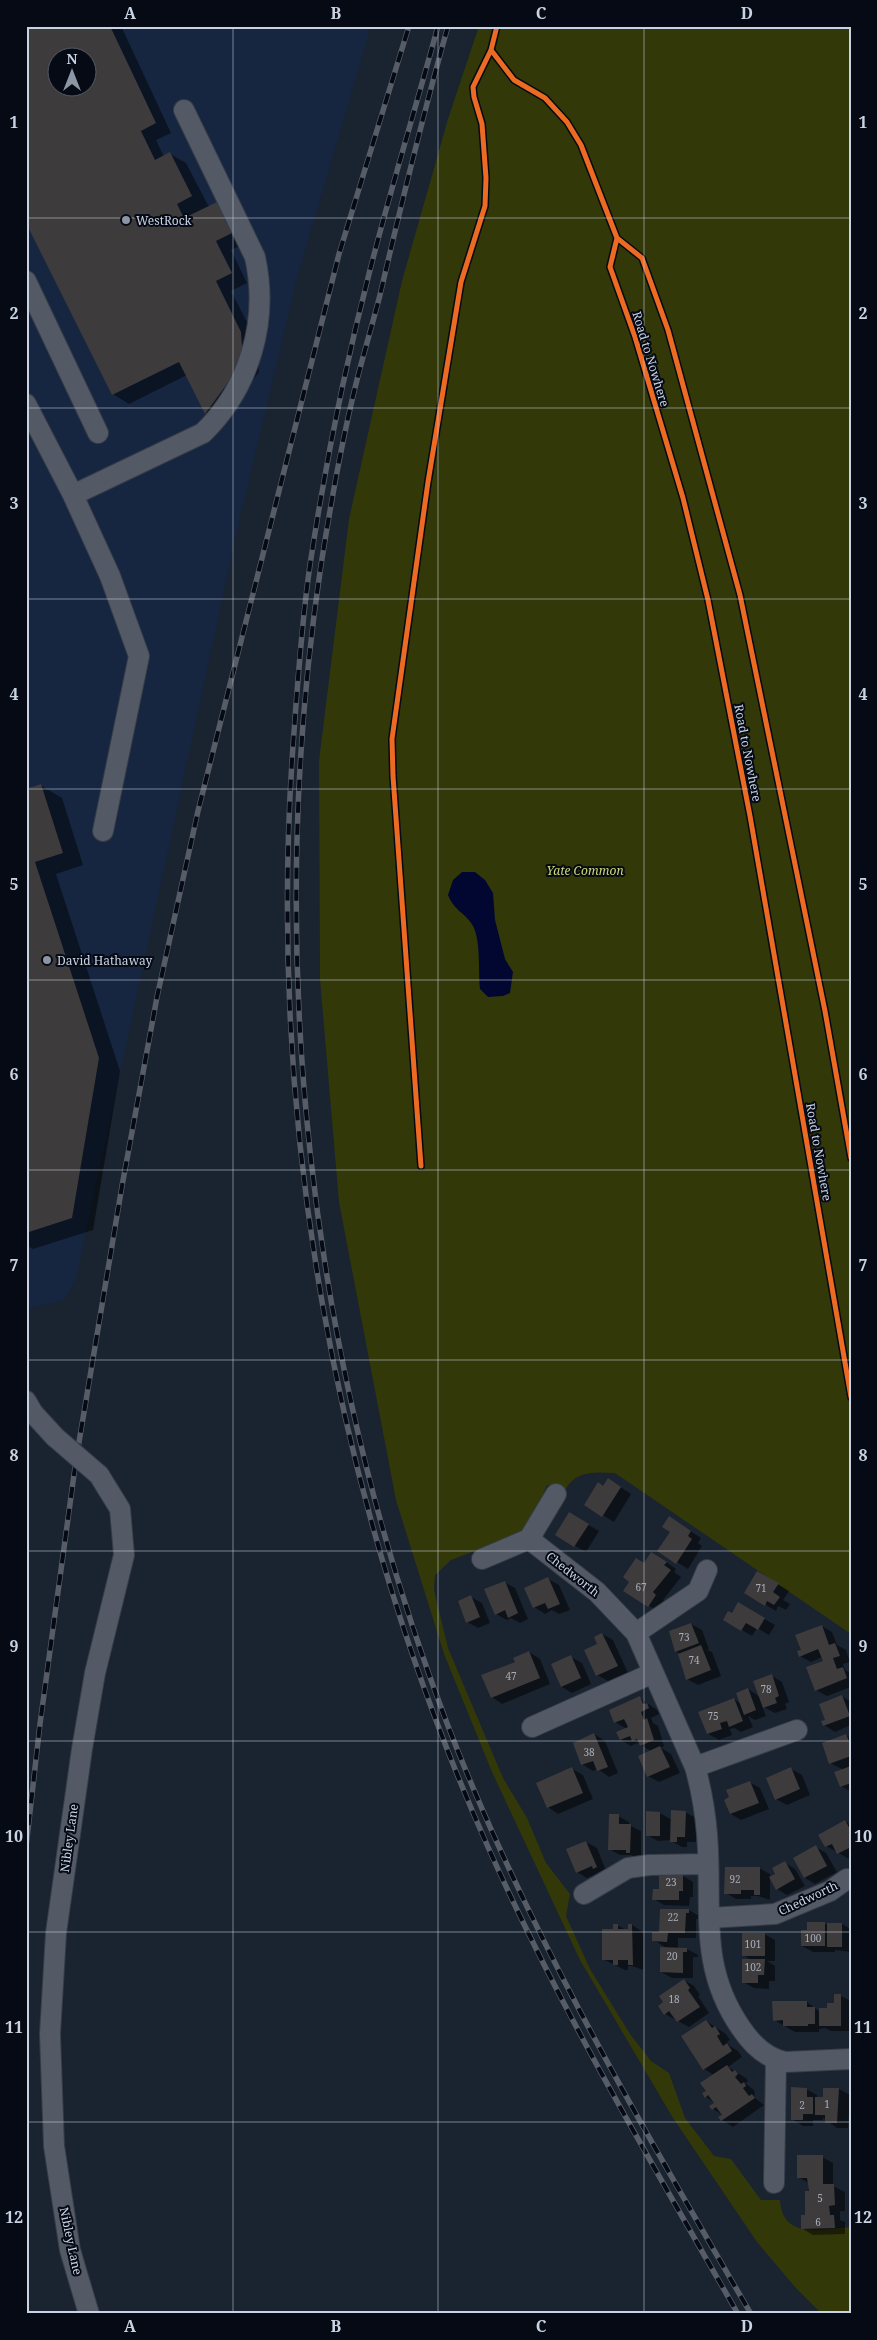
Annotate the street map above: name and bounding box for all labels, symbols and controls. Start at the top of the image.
text: A [124,2,137,24]
text: B [331,2,342,24]
text: C [536,2,547,24]
text: D [741,2,753,24]
north arrow [48,48,98,98]
text: N [66,49,78,68]
text: 1 [9,111,19,133]
text: 1 [858,111,868,133]
place label: WestRock [136,212,193,229]
marker: WestRock [120,214,132,226]
text: 2 [9,302,19,324]
text: 2 [858,302,868,324]
street label: Road to Nowhere [628,309,674,409]
text: 3 [9,492,19,514]
text: 3 [858,492,868,514]
text: 4 [9,683,19,705]
text: 4 [858,683,868,705]
street label: Road to Nowhere [730,703,766,803]
park label: Yate Common [546,862,624,879]
text: 5 [9,873,19,895]
text: 5 [858,873,868,895]
place label: David Hathaway [57,952,152,969]
marker: David Hathaway [41,954,53,966]
text: 6 [9,1063,19,1085]
text: 6 [858,1063,868,1085]
street label: Road to Nowhere [802,1102,836,1202]
text: 7 [9,1254,19,1276]
text: 7 [858,1254,868,1276]
text: 8 [9,1444,19,1466]
text: 8 [858,1444,868,1466]
street label: Chedworth [543,1548,604,1600]
house number: 67 [635,1580,647,1594]
house number: 71 [755,1581,767,1595]
house number: 73 [678,1630,690,1644]
text: 9 [9,1635,19,1657]
text: 9 [858,1635,868,1657]
house number: 74 [688,1653,700,1667]
house number: 47 [505,1669,517,1683]
house number: 78 [760,1682,772,1696]
house number: 75 [707,1709,719,1723]
house number: 38 [583,1745,595,1759]
street label: Nibley Lane [56,1803,82,1873]
text: 10 [5,1825,23,1847]
text: 10 [854,1825,872,1847]
house number: 92 [729,1872,741,1886]
house number: 23 [665,1875,677,1889]
street label: Chedworth [776,1877,841,1919]
house number: 22 [667,1910,679,1924]
house number: 100 [805,1931,822,1945]
house number: 101 [745,1937,761,1951]
house number: 20 [666,1949,678,1963]
house number: 102 [745,1960,761,1974]
house number: 18 [668,1992,680,2006]
text: 11 [5,2016,23,2038]
text: 11 [854,2016,872,2038]
house number: 1 [824,2097,830,2111]
house number: 2 [799,2098,805,2112]
house number: 5 [817,2191,823,2205]
text: 12 [5,2206,23,2228]
street label: Nibley Lane [56,2206,86,2276]
text: 12 [854,2206,872,2228]
house number: 6 [815,2215,821,2229]
text: A [124,2315,137,2337]
text: B [331,2315,342,2337]
text: C [536,2315,547,2337]
text: D [741,2315,753,2337]

